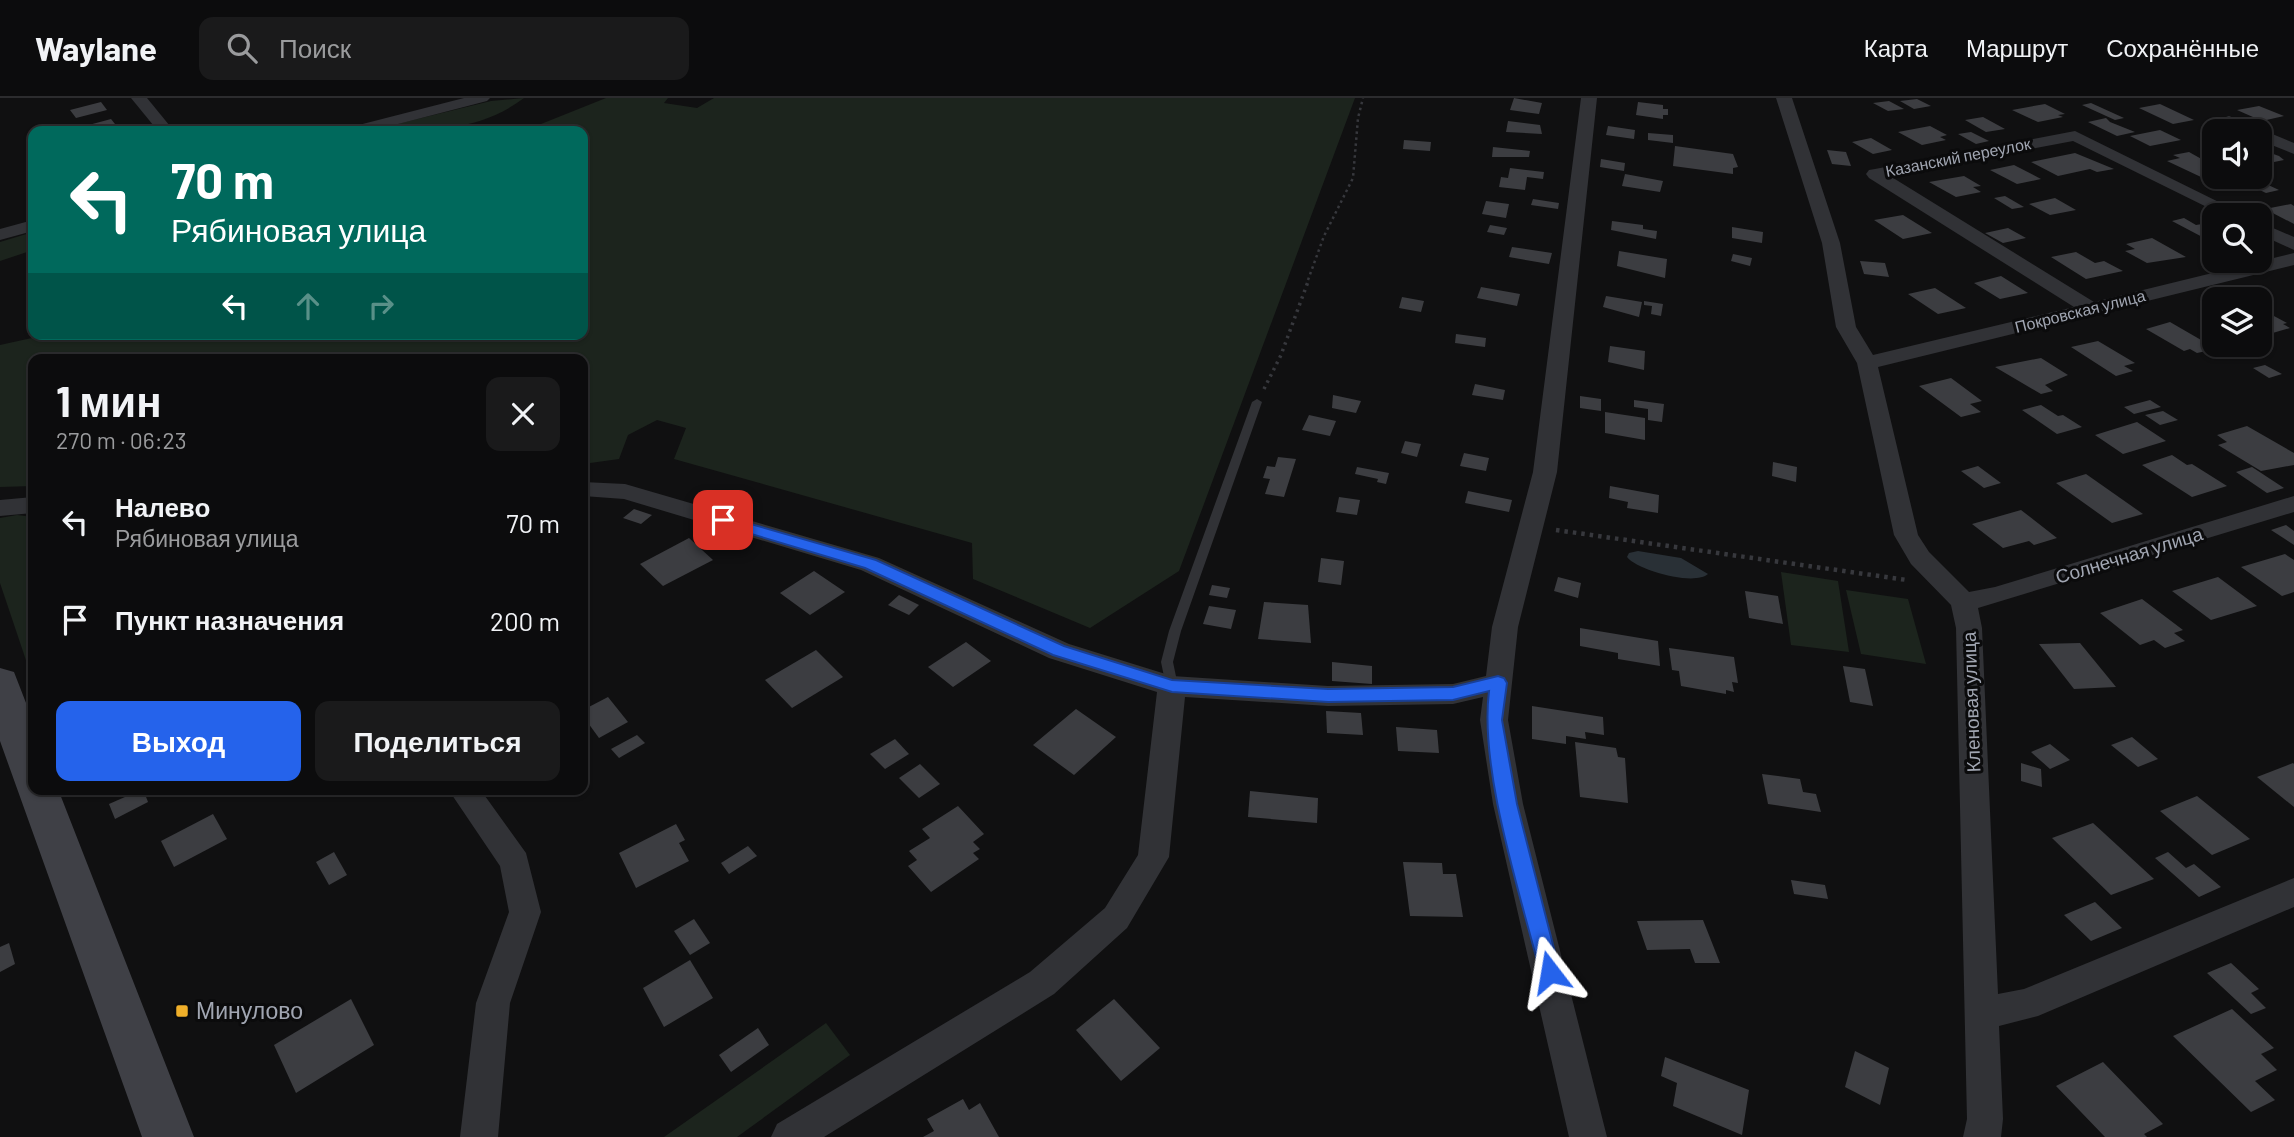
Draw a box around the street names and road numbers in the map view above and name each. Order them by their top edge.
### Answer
street label: Казанский переулок [1884,133,2033,180]
street label: Покровская улица [2013,285,2147,336]
street label: Солнечная улица [2052,521,2206,588]
street label: Кленовая улица [1957,631,1984,773]

